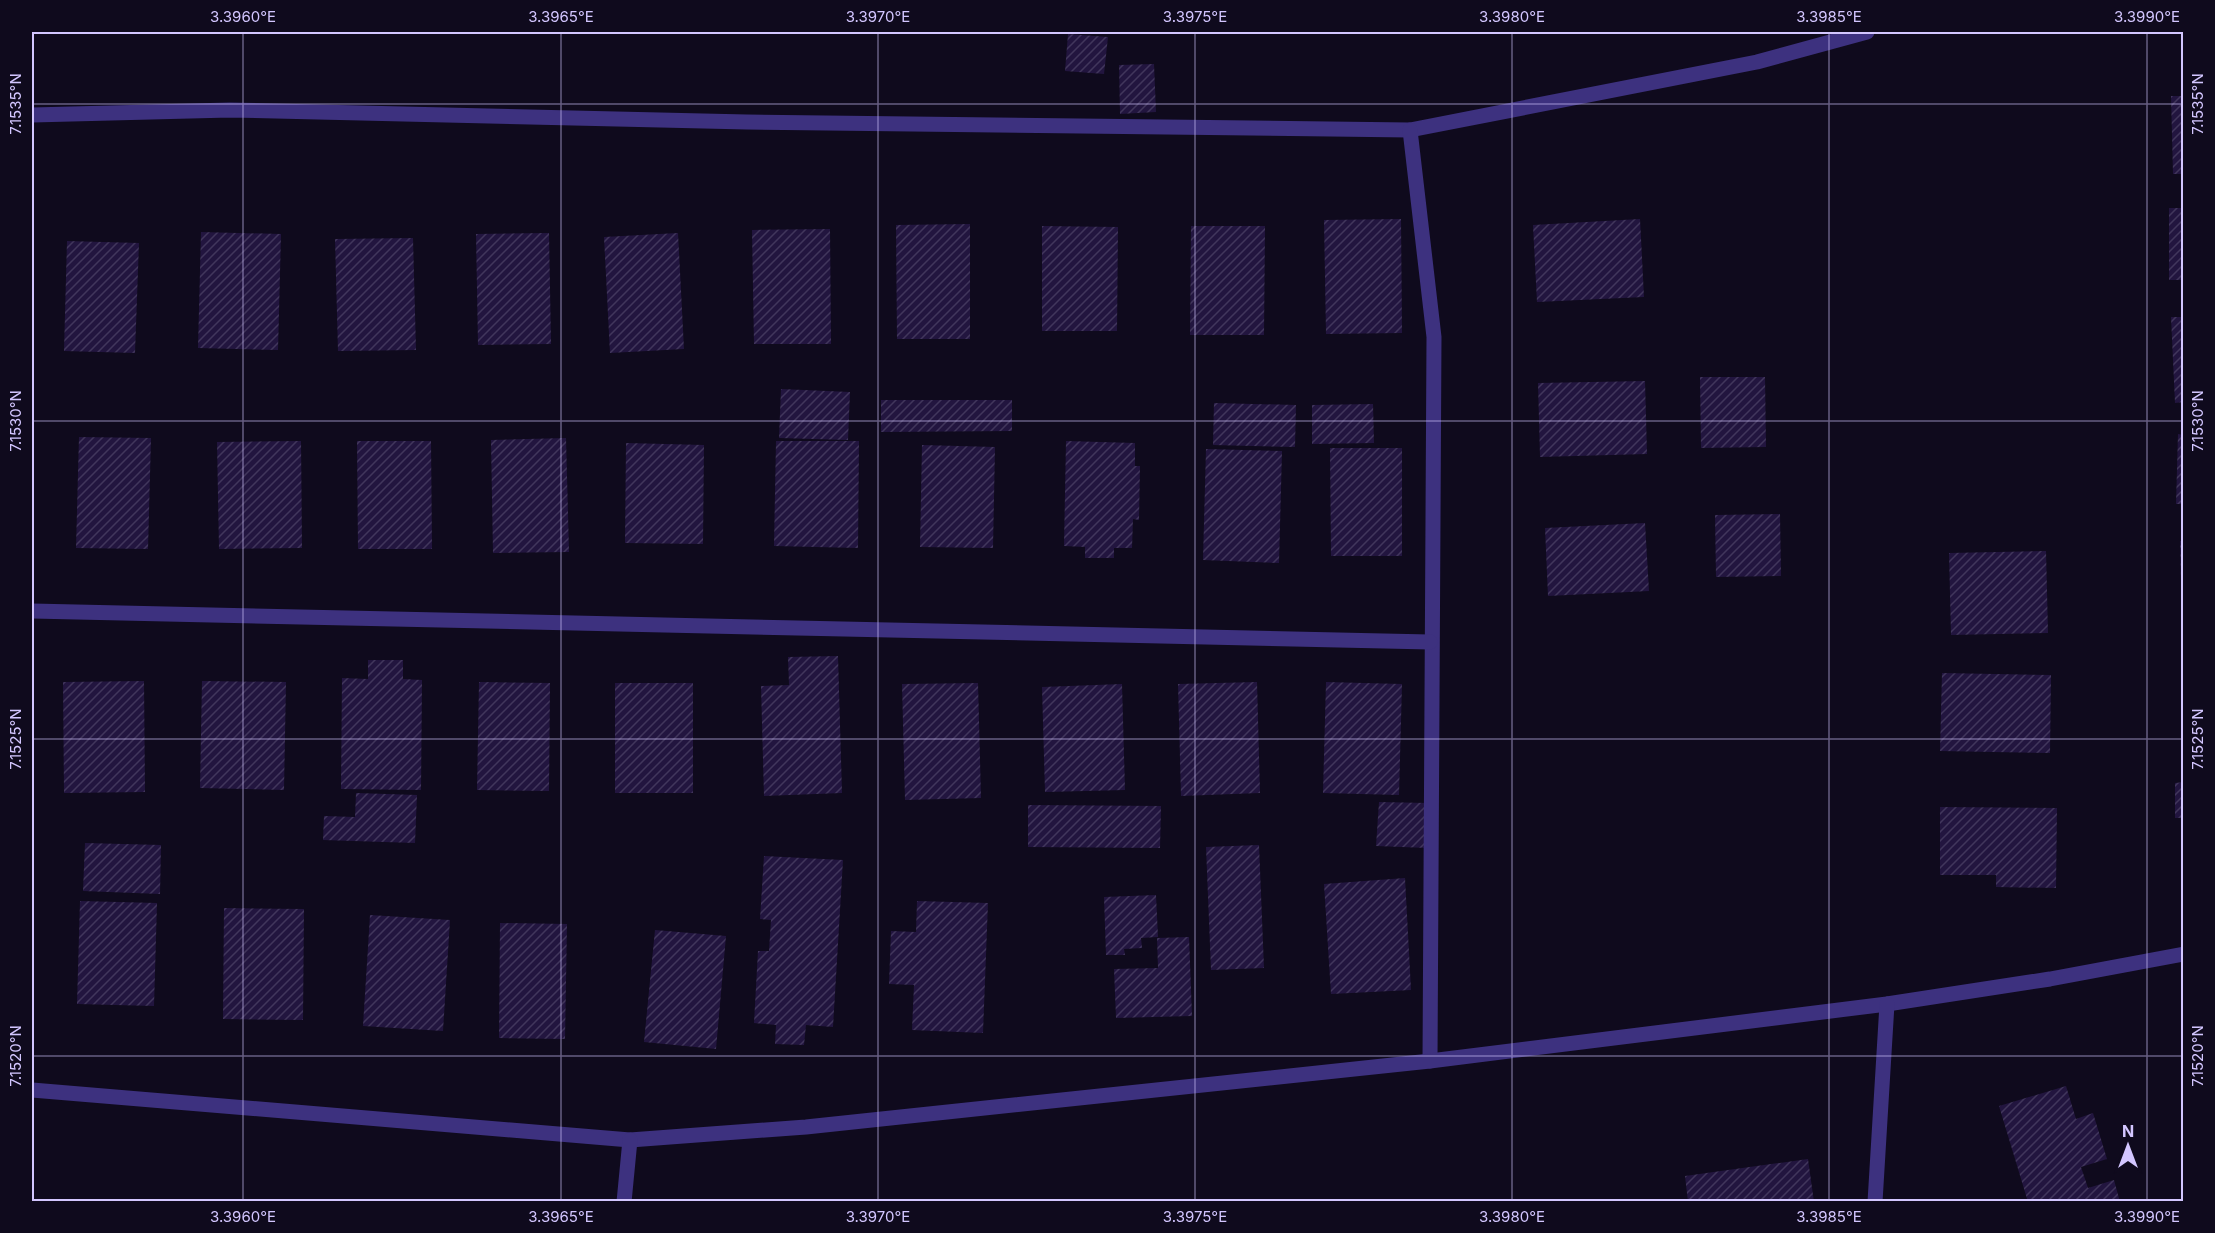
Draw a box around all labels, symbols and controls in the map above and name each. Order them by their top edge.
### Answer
text: 3.3960°E [210,7,276,26]
text: 3.3965°E [528,7,594,26]
text: 3.3970°E [846,7,910,26]
text: 3.3975°E [1163,7,1227,26]
text: 3.3980°E [1479,7,1545,26]
text: 3.3985°E [1796,7,1862,26]
text: 3.3990°E [2114,7,2180,26]
text: 7.1535°N [6,73,25,135]
text: 7.1535°N [2188,73,2207,135]
text: 7.1530°N [6,390,25,452]
text: 7.1530°N [2188,390,2207,452]
text: 7.1525°N [6,708,25,770]
text: 7.1525°N [2188,708,2207,770]
text: 7.1520°N [6,1025,25,1087]
text: 7.1520°N [2188,1025,2207,1087]
north arrow [2098,1116,2158,1176]
text: N [2122,1121,2134,1141]
text: 3.3960°E [210,1207,276,1226]
text: 3.3965°E [528,1207,594,1226]
text: 3.3970°E [846,1207,910,1226]
text: 3.3975°E [1163,1207,1227,1226]
text: 3.3980°E [1479,1207,1545,1226]
text: 3.3985°E [1796,1207,1862,1226]
text: 3.3990°E [2114,1207,2180,1226]

